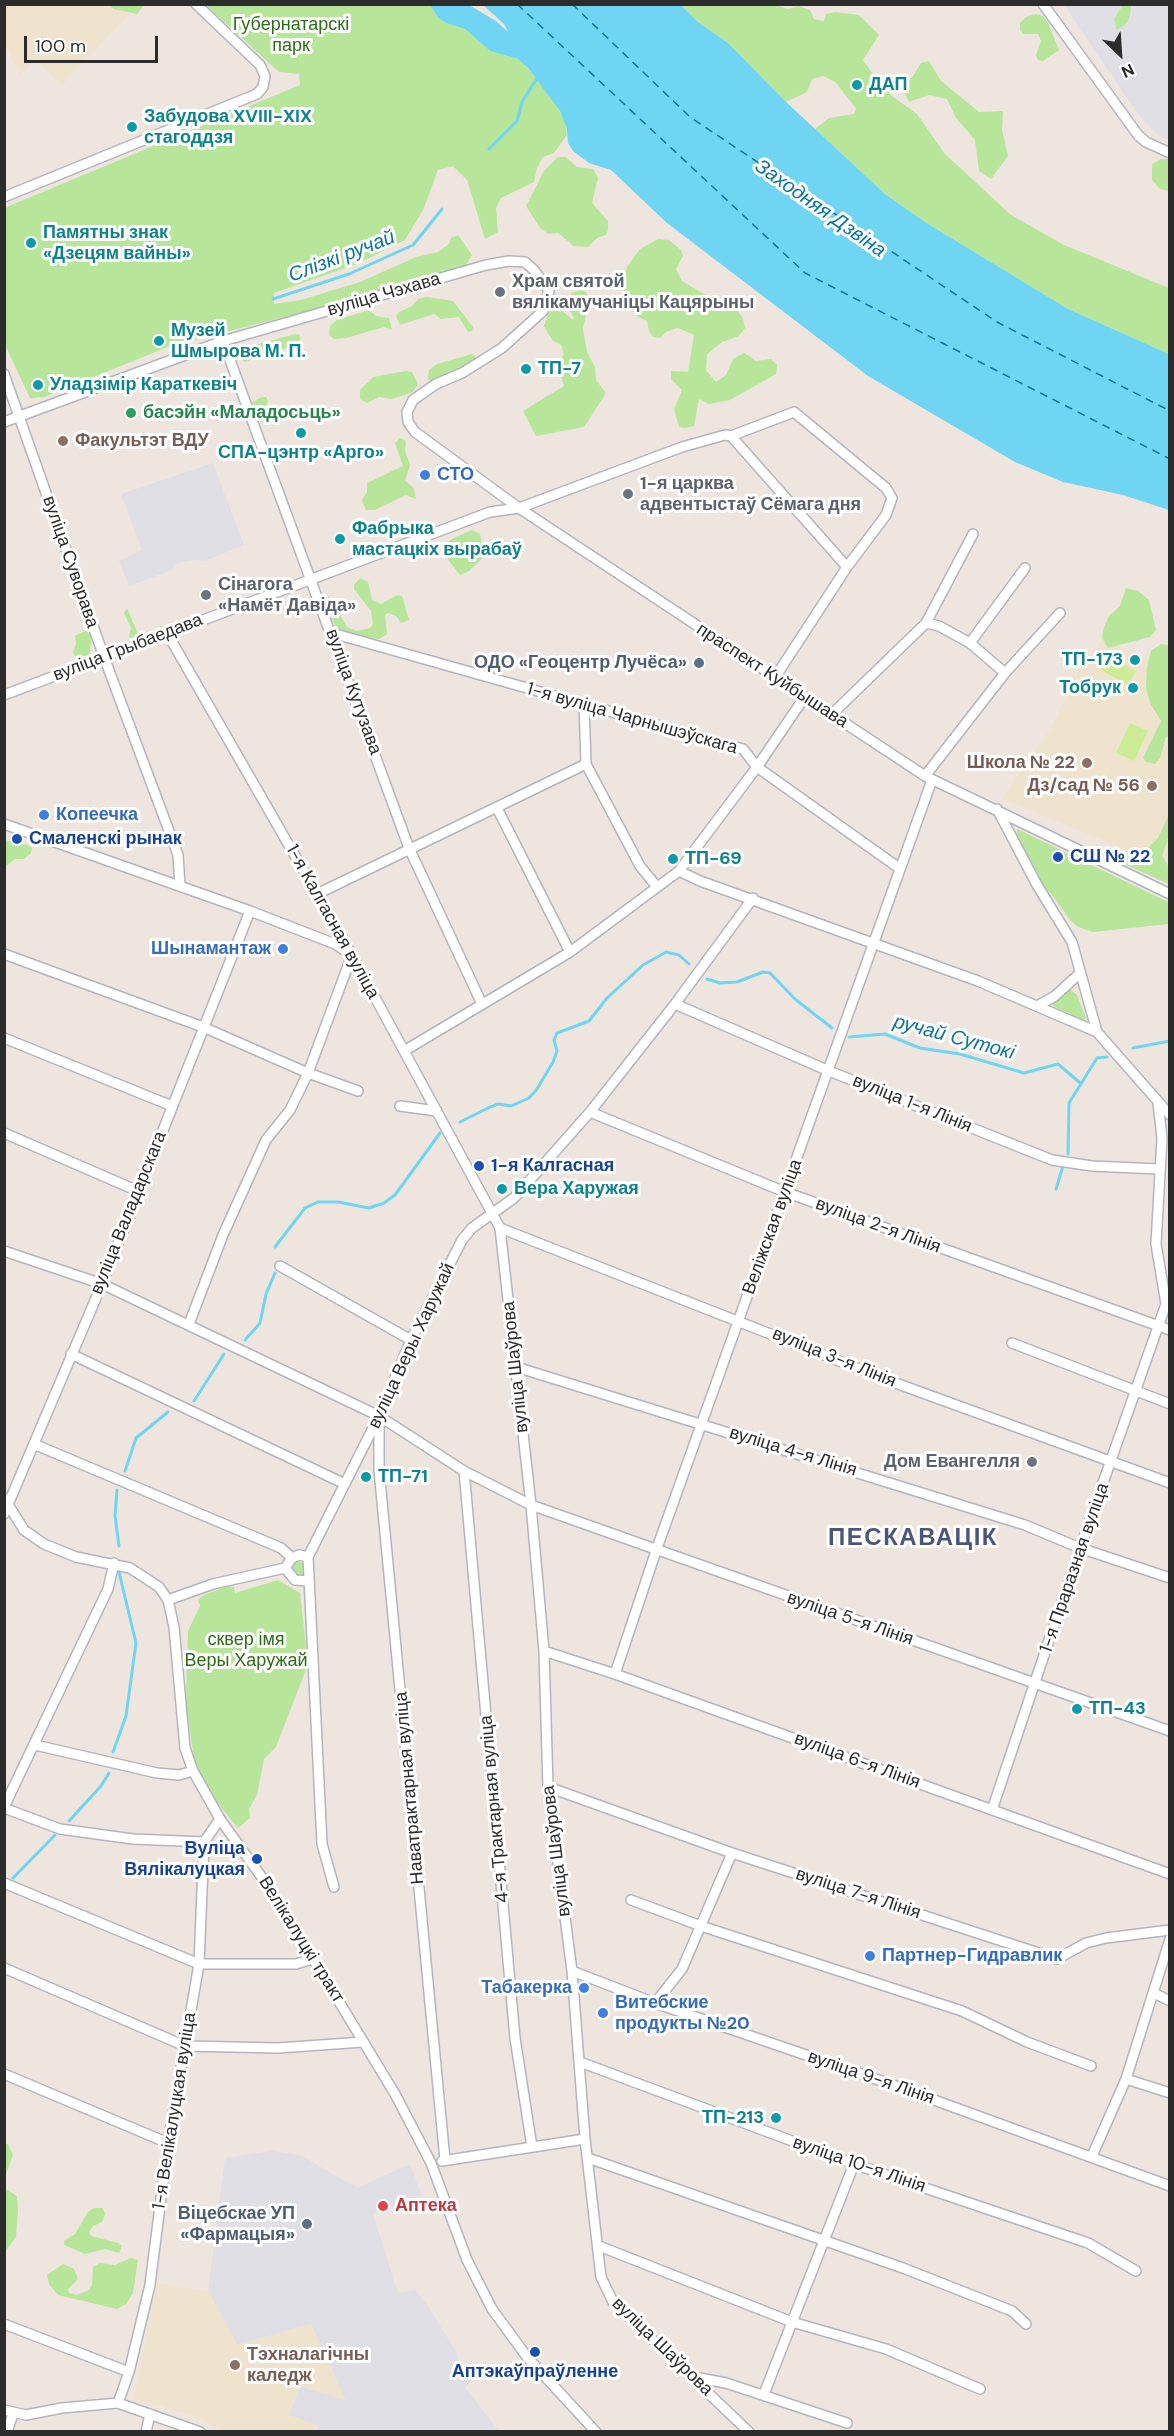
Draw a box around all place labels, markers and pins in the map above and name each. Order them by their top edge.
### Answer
place label: ДАП [869,74,908,96]
marker: ДАП [850,78,864,92]
place label: Забудова XVIII-XIX стагоддзя [144,106,312,148]
marker: Забудова XVIII-XIX стагоддзя [125,120,139,134]
place label: Памятны знак «Дзецям вайны» [43,222,191,264]
marker: Памятны знак «Дзецям вайны» [24,236,38,250]
place label: Храм святой вялікамучаніцы Кацярыны [512,271,754,314]
marker: Храм святой вялікамучаніцы Кацярыны [493,285,507,299]
place label: Музей Шмырова М. П. [171,320,306,362]
marker: Музей Шмырова М. П. [152,334,166,348]
place label: ТП-7 [538,358,581,380]
marker: ТП-7 [519,362,533,376]
place label: Уладзімір Караткевіч [50,374,237,396]
marker: Уладзімір Караткевіч [31,378,45,392]
place label: басэйн «Маладосьць» [143,402,341,424]
marker: басэйн «Маладосьць» [124,406,138,420]
marker: СПА-цэнтр «Арго» [294,426,308,440]
place label: Факультэт ВДУ [75,430,209,452]
marker: Факультэт ВДУ [56,434,70,448]
place label: СПА-цэнтр «Арго» [218,442,384,464]
place label: СТО [437,464,474,486]
marker: СТО [418,468,432,482]
place label: 1-я царква адвентыстаў Сёмага дня [640,473,861,516]
marker: 1-я царква адвентыстаў Сёмага дня [621,487,635,501]
place label: Фабрыка мастацкіх вырабаў [352,518,522,560]
marker: Фабрыка мастацкіх вырабаў [333,532,347,546]
place label: Сінагога «Намёт Давіда» [218,574,356,616]
marker: Сінагога «Намёт Давіда» [199,588,213,602]
place label: ТП-173 [1062,649,1123,671]
place label: ОДО «Геоцентр Лучёса» [474,652,687,674]
marker: ТП-173 [1128,653,1142,667]
marker: ОДО «Геоцентр Лучёса» [692,656,706,670]
place label: Тобрук [1059,677,1121,699]
marker: Тобрук [1126,681,1140,695]
place label: Школа № 22 [967,752,1075,774]
marker: Школа № 22 [1080,756,1094,770]
place label: Дз/сад № 56 [1027,775,1140,797]
marker: Дз/сад № 56 [1145,779,1159,793]
place label: Копеечка [56,804,138,826]
marker: Копеечка [37,808,51,822]
place label: Смаленскі рынак [29,828,182,850]
marker: Смаленскі рынак [10,832,24,846]
place label: СШ № 22 [1070,846,1150,868]
place label: ТП-69 [685,848,742,870]
marker: СШ № 22 [1051,850,1065,864]
marker: ТП-69 [666,852,680,866]
place label: Шынамантаж [151,938,271,960]
marker: Шынамантаж [276,942,290,956]
place label: 1-я Калгасная [491,1155,614,1177]
marker: 1-я Калгасная [472,1159,486,1173]
place label: Вера Харужая [514,1178,639,1200]
marker: Вера Харужая [495,1182,509,1196]
place label: Дом Евангелля [884,1451,1020,1473]
marker: Дом Евангелля [1025,1455,1039,1469]
place label: ТП-71 [378,1466,428,1488]
marker: ТП-71 [359,1470,373,1484]
place label: ТП-43 [1089,1698,1146,1720]
marker: ТП-43 [1070,1702,1084,1716]
place label: Вуліца Вялікалуцкая [124,1838,245,1880]
marker: Вуліца Вялікалуцкая [250,1852,264,1866]
place label: Партнер-Гидравлик [882,1945,1062,1967]
marker: Партнер-Гидравлик [863,1949,877,1963]
place label: Табакерка [481,1977,572,1999]
marker: Табакерка [577,1981,591,1995]
place label: Витебские продукты №20 [615,1992,750,2034]
marker: Витебские продукты №20 [596,2006,610,2020]
place label: ТП-213 [702,2107,764,2129]
marker: ТП-213 [769,2111,783,2125]
place label: Аптека [395,2195,457,2217]
marker: Аптека [376,2199,390,2213]
place label: Віцебскае УП «Фармацыя» [178,2203,295,2246]
marker: Віцебскае УП «Фармацыя» [300,2217,314,2231]
place label: Тэхналагічны каледж [247,2344,369,2386]
marker: Аптэкаўпраўленне [528,2345,542,2359]
marker: Тэхналагічны каледж [228,2358,242,2372]
place label: Аптэкаўпраўленне [452,2361,618,2383]

